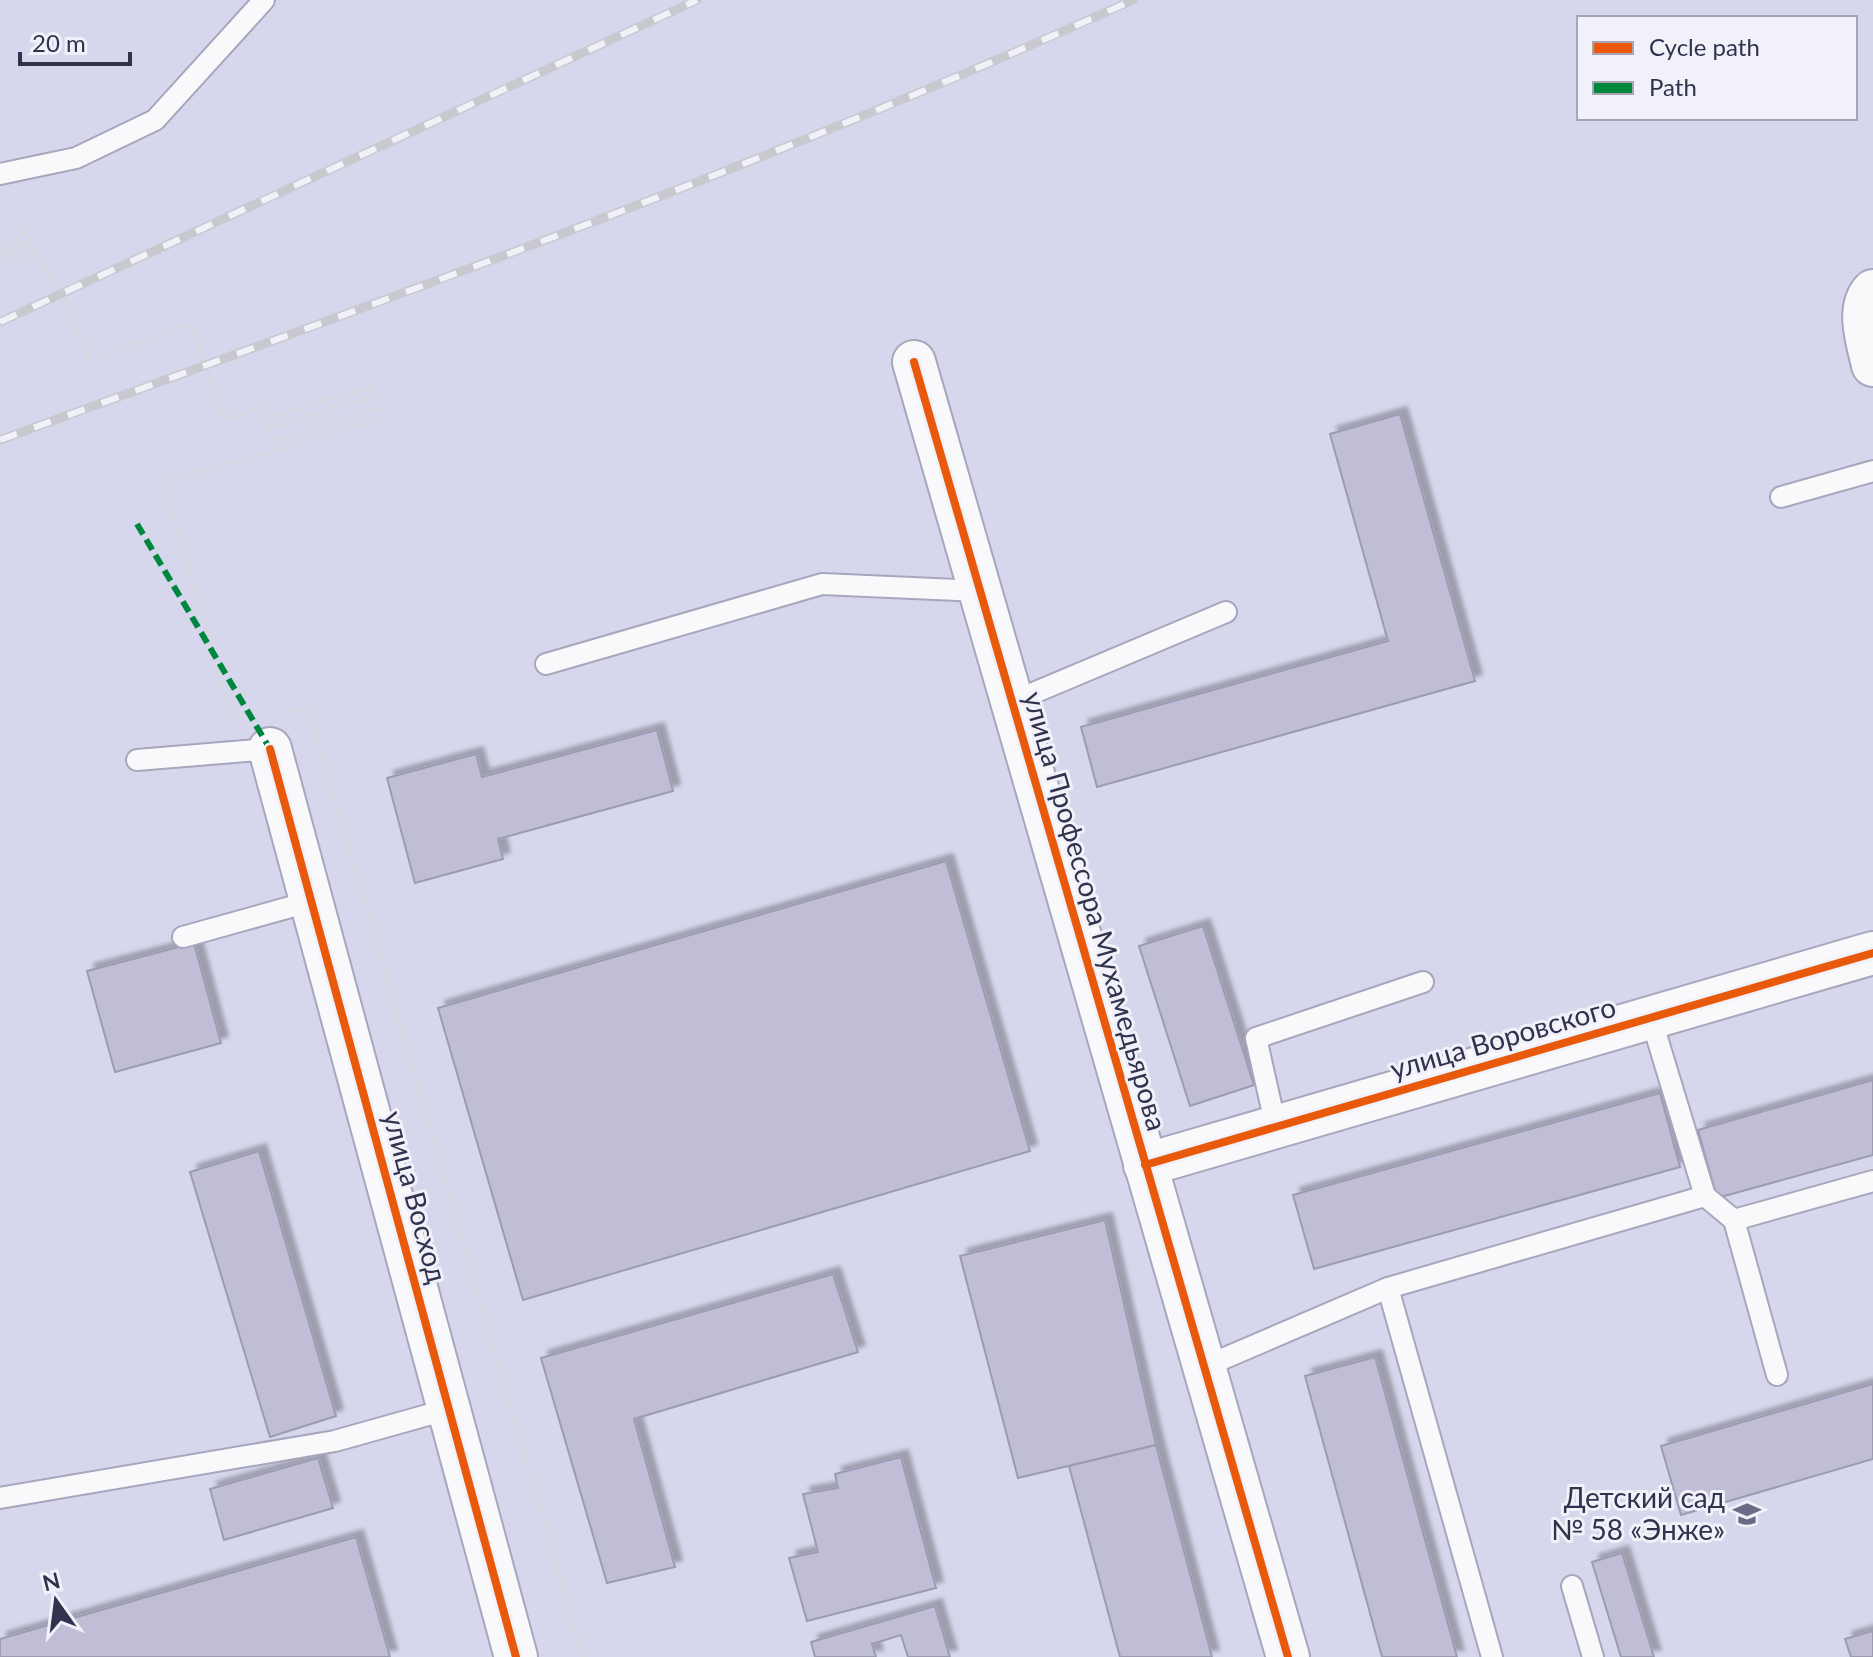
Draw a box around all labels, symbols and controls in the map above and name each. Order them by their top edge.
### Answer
scale bar [20,16,130,66]
legend [1577,16,1857,120]
text: 20 m [32,28,86,57]
text: Cycle path [1649,32,1760,61]
text: Path [1649,72,1697,101]
street label: улица Профессора Мухамедьярова [1017,687,1175,1134]
street label: улица Воровского [1386,989,1619,1085]
street label: улица Восход [377,1107,455,1287]
place label: Детский сад № 58 «Энже» [1551,1480,1725,1546]
school or university icon: Детский сад № 58 «Энже» [1732,1499,1762,1529]
north arrow [16,1561,96,1641]
text: N [40,1566,63,1596]

